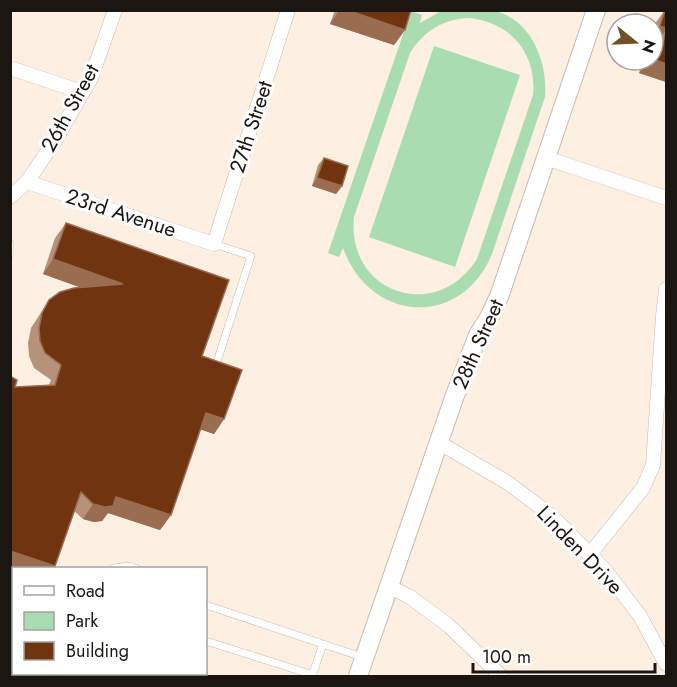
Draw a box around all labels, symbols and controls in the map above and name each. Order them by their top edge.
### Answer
north arrow [605,12,665,72]
text: N [636,37,662,56]
street label: 26th Street [33,59,107,157]
street label: 27th Street [222,77,280,177]
street label: 23rd Avenue [62,181,180,245]
street label: 28th Street [445,294,511,394]
street label: Linden Drive [530,499,630,601]
legend [12,567,207,675]
text: Road [66,578,105,604]
text: Park [66,608,98,634]
scale bar [473,636,654,674]
text: Building [66,638,129,664]
text: 100 m [482,644,531,670]

